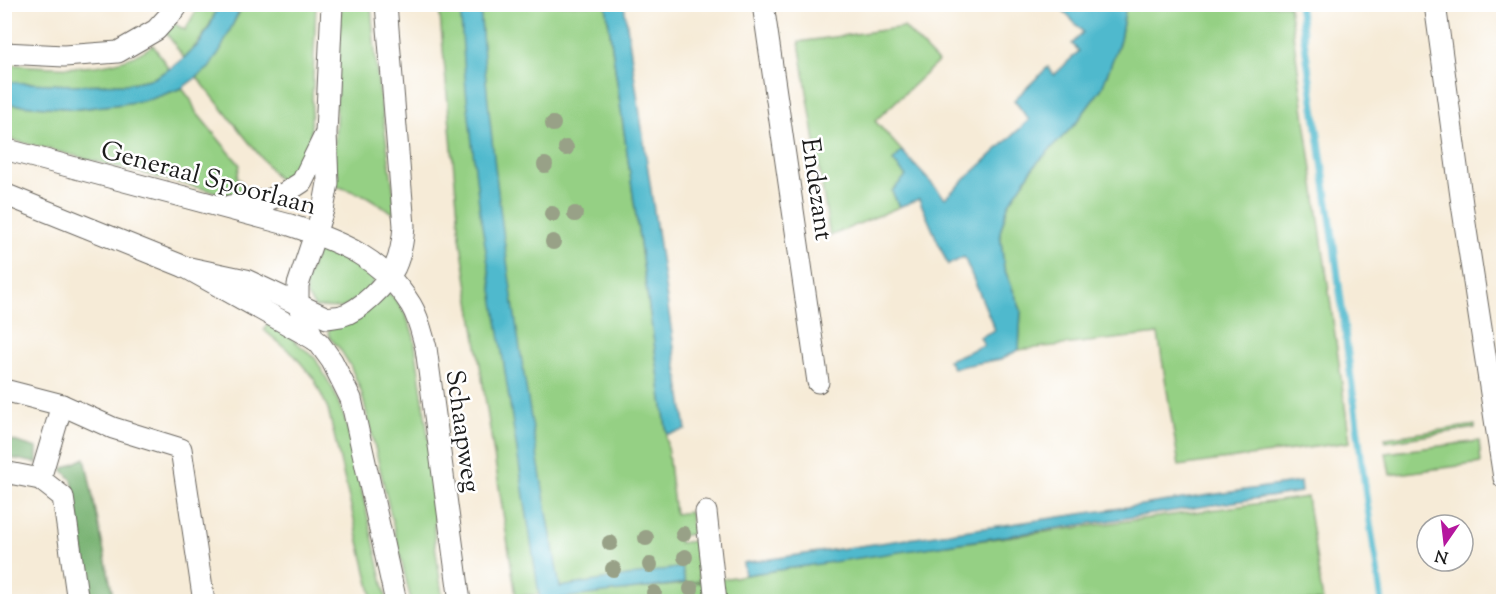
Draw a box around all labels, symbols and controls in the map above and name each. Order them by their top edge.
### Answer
street label: Generaal Spoorlaan [96,133,320,226]
street label: Endezant [790,136,841,243]
street label: Schaapweg [435,368,488,495]
north arrow [1415,513,1475,573]
text: N [1433,542,1451,568]

